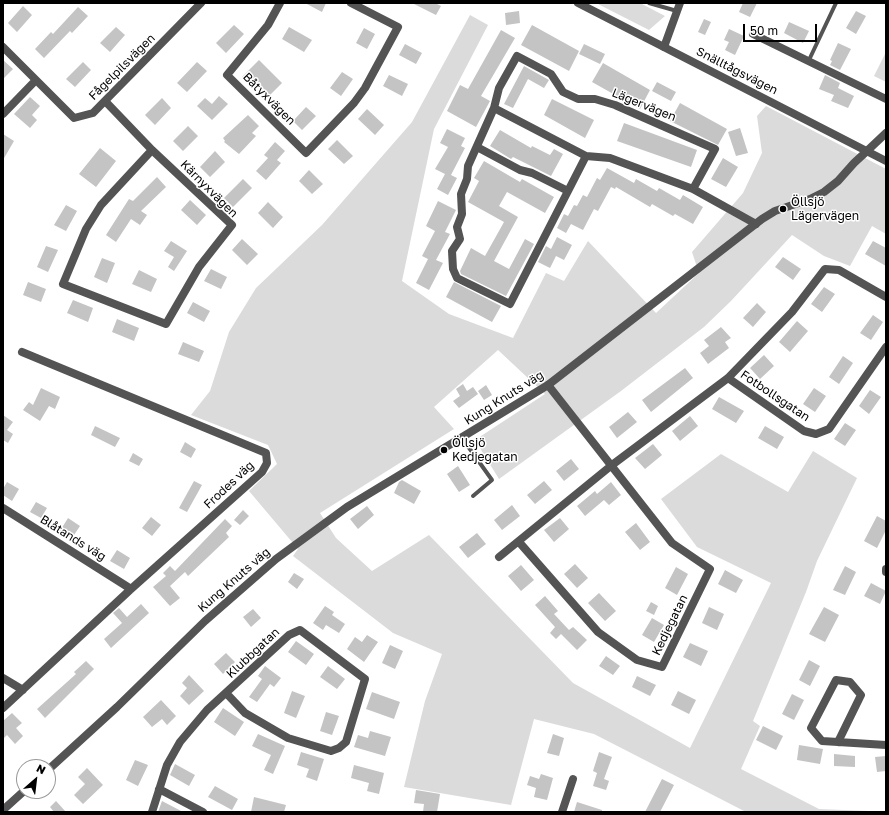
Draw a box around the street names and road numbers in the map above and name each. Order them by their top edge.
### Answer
street label: Fågelpilsvägen [86,31,158,103]
street label: Snälltågsvägen [694,44,780,98]
street label: Båtyxvägen [240,70,298,128]
street label: Lägervägen [610,86,678,124]
street label: Kärnyxvägen [177,157,241,221]
street label: Fotbollsgatan [738,367,812,425]
street label: Kung Knuts väg [462,368,546,428]
street label: Frodes väg [201,458,257,512]
street label: Blåtands väg [37,512,109,564]
street label: Kung Knuts väg [195,545,273,615]
street label: Kedjegatan [649,592,691,658]
street label: Klubbgatan [224,625,282,681]

